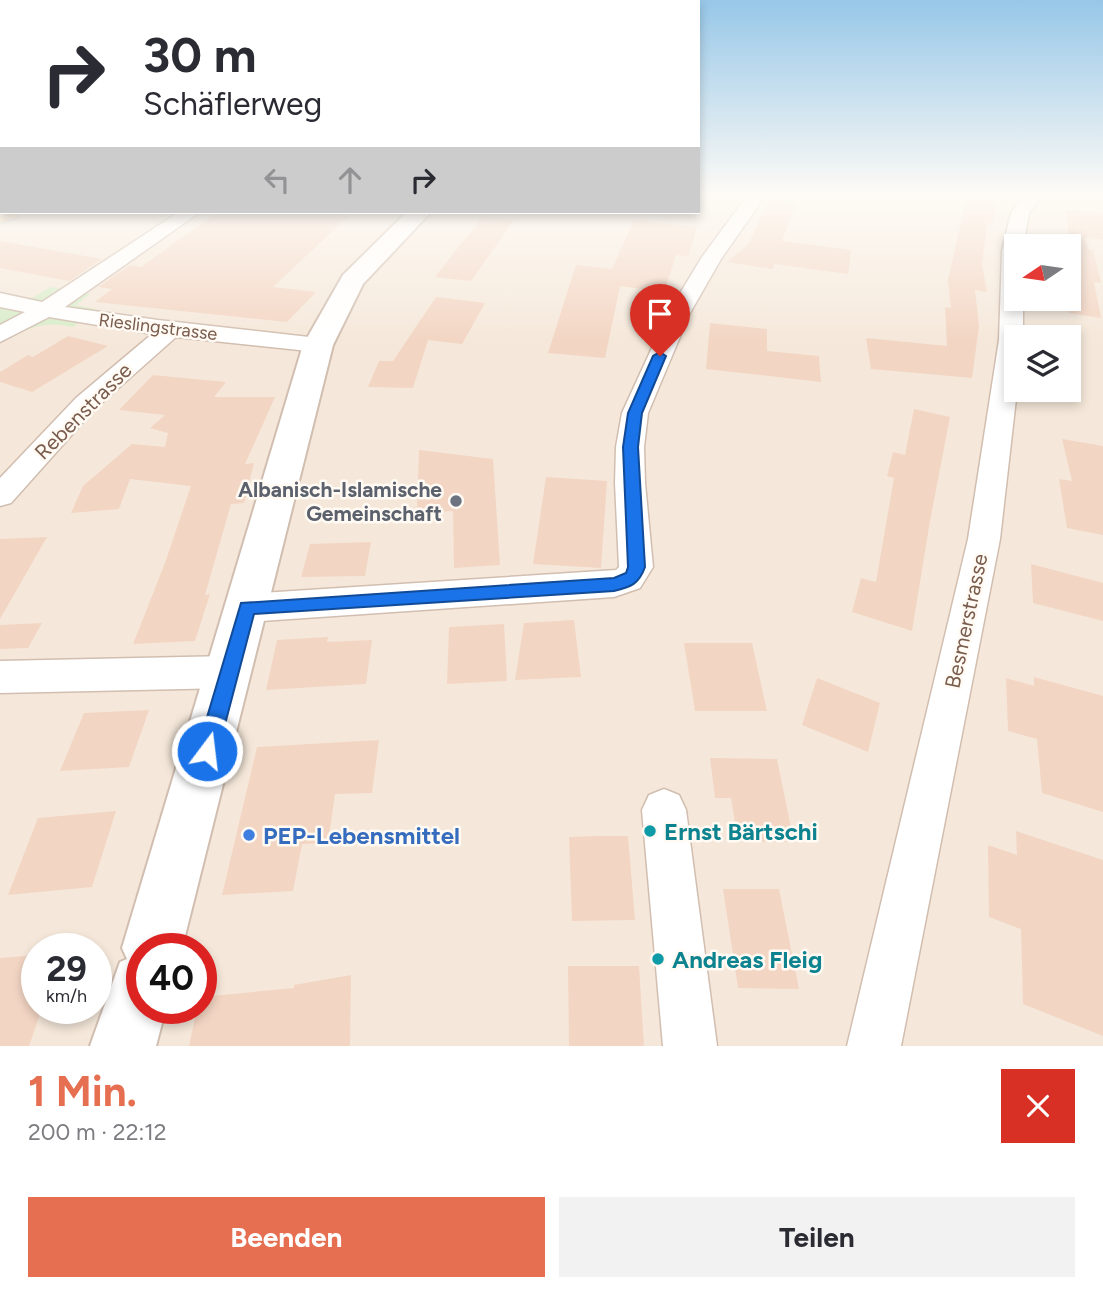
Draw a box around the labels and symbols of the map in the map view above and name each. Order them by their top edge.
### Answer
north arrow [1004,234,1082,312]
pin [630,284,690,356]
street label: Rieslingstrasse [97,309,219,345]
street label: Rebenstrasse [29,357,137,465]
place label: Albanisch-Islamische Gemeinschaft [238,477,442,526]
marker: Albanisch-Islamische Gemeinschaft [448,493,464,509]
street label: Besmerstrasse [940,551,992,691]
position arrow [170,714,244,788]
place label: Ernst Bärtschi [664,817,818,846]
place label: PEP-Lebensmittel [263,821,460,850]
marker: Ernst Bärtschi [642,823,658,839]
marker: PEP-Lebensmittel [241,827,257,843]
speed limit sign: 40 [126,933,217,1024]
place label: Andreas Fleig [672,945,822,974]
marker: Andreas Fleig [650,951,666,967]

